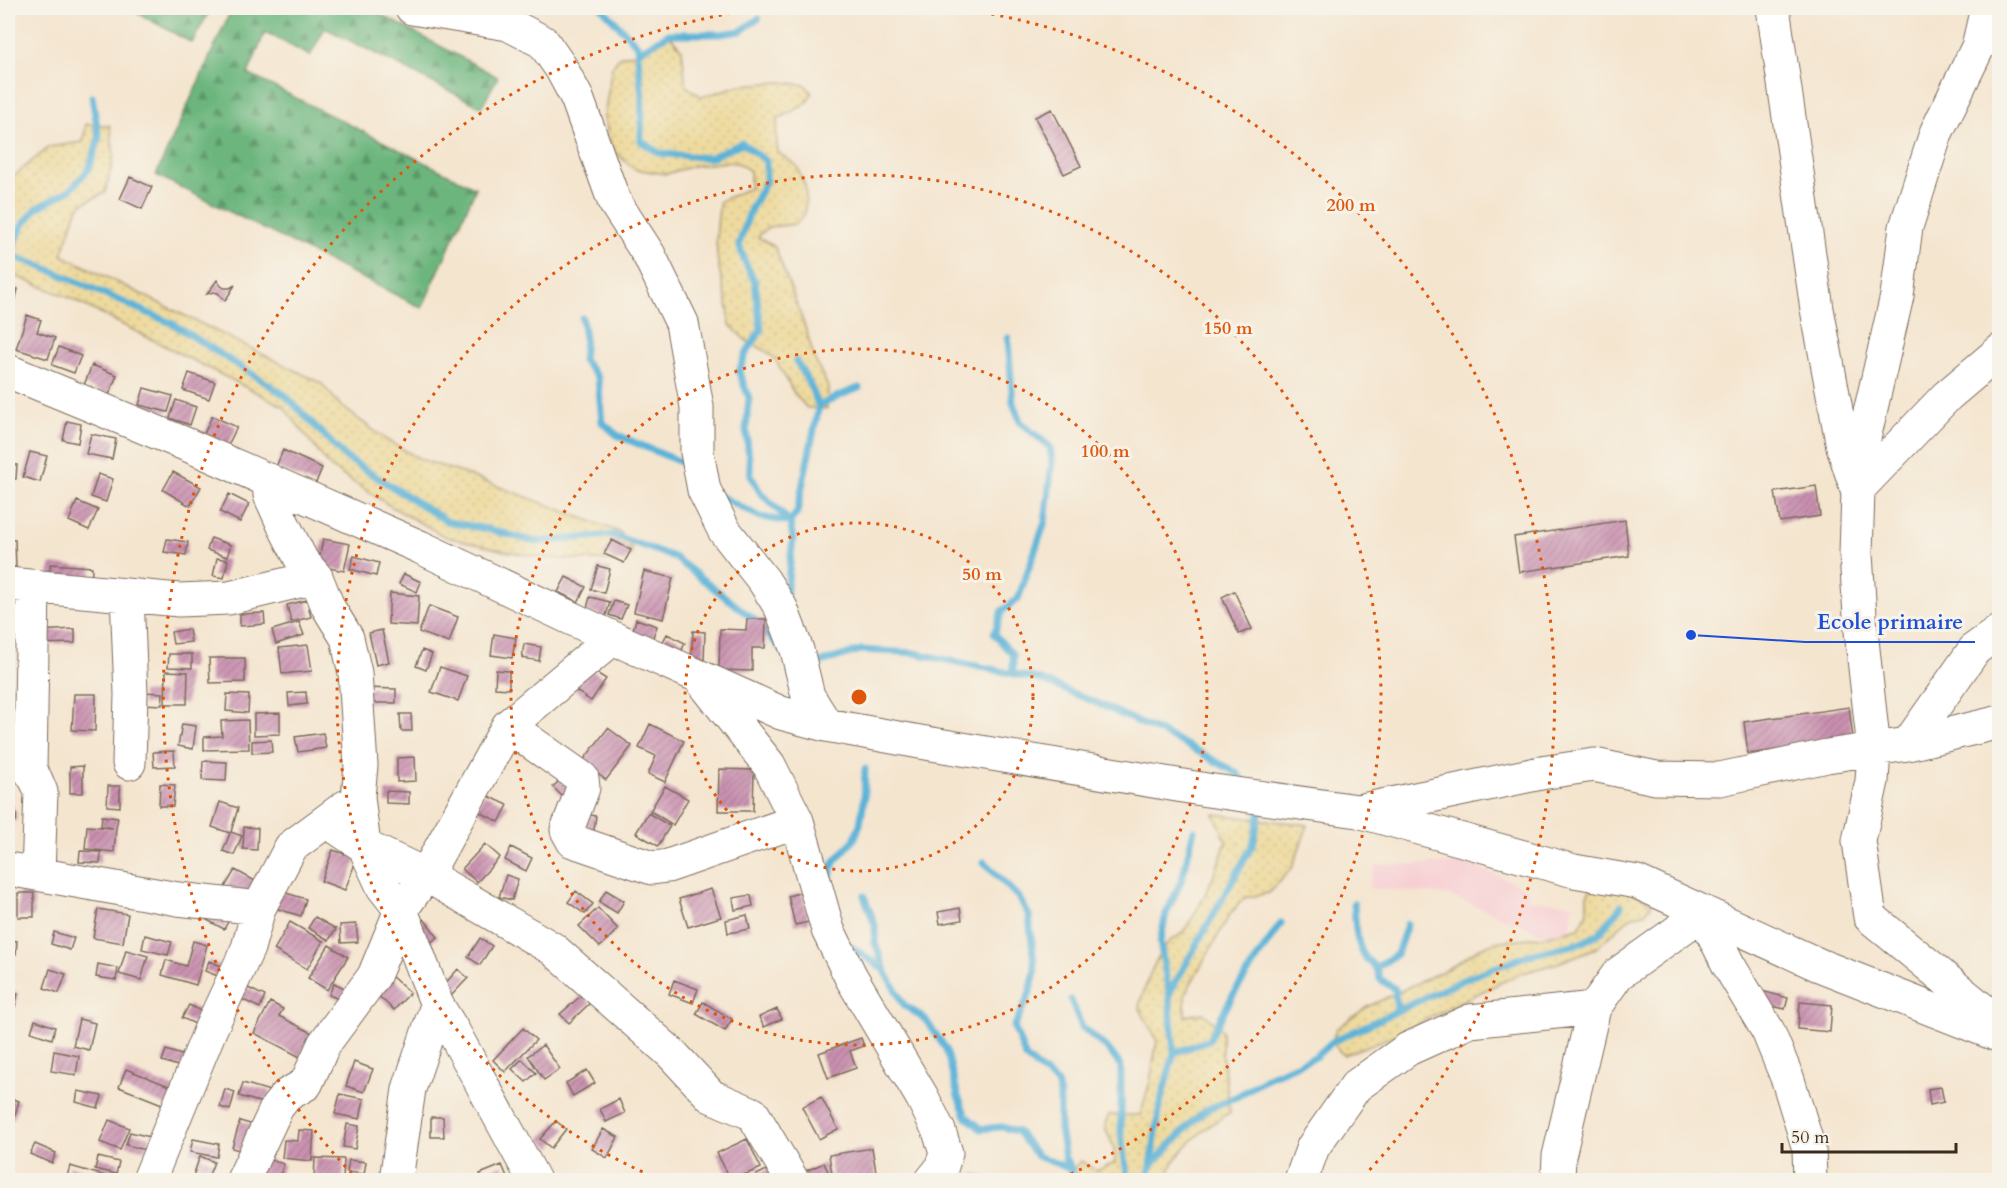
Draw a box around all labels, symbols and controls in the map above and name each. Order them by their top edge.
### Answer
text: 200 m [1326,193,1376,218]
text: 150 m [1203,316,1253,341]
text: 100 m [1080,439,1130,464]
text: 50 m [962,562,1002,587]
callout: Ecole primaire [1805,602,1975,642]
text: Ecole primaire [1817,607,1963,637]
centre of rings [849,687,869,707]
scale bar [1782,1116,1956,1154]
text: 50 m [1791,1125,1830,1150]

